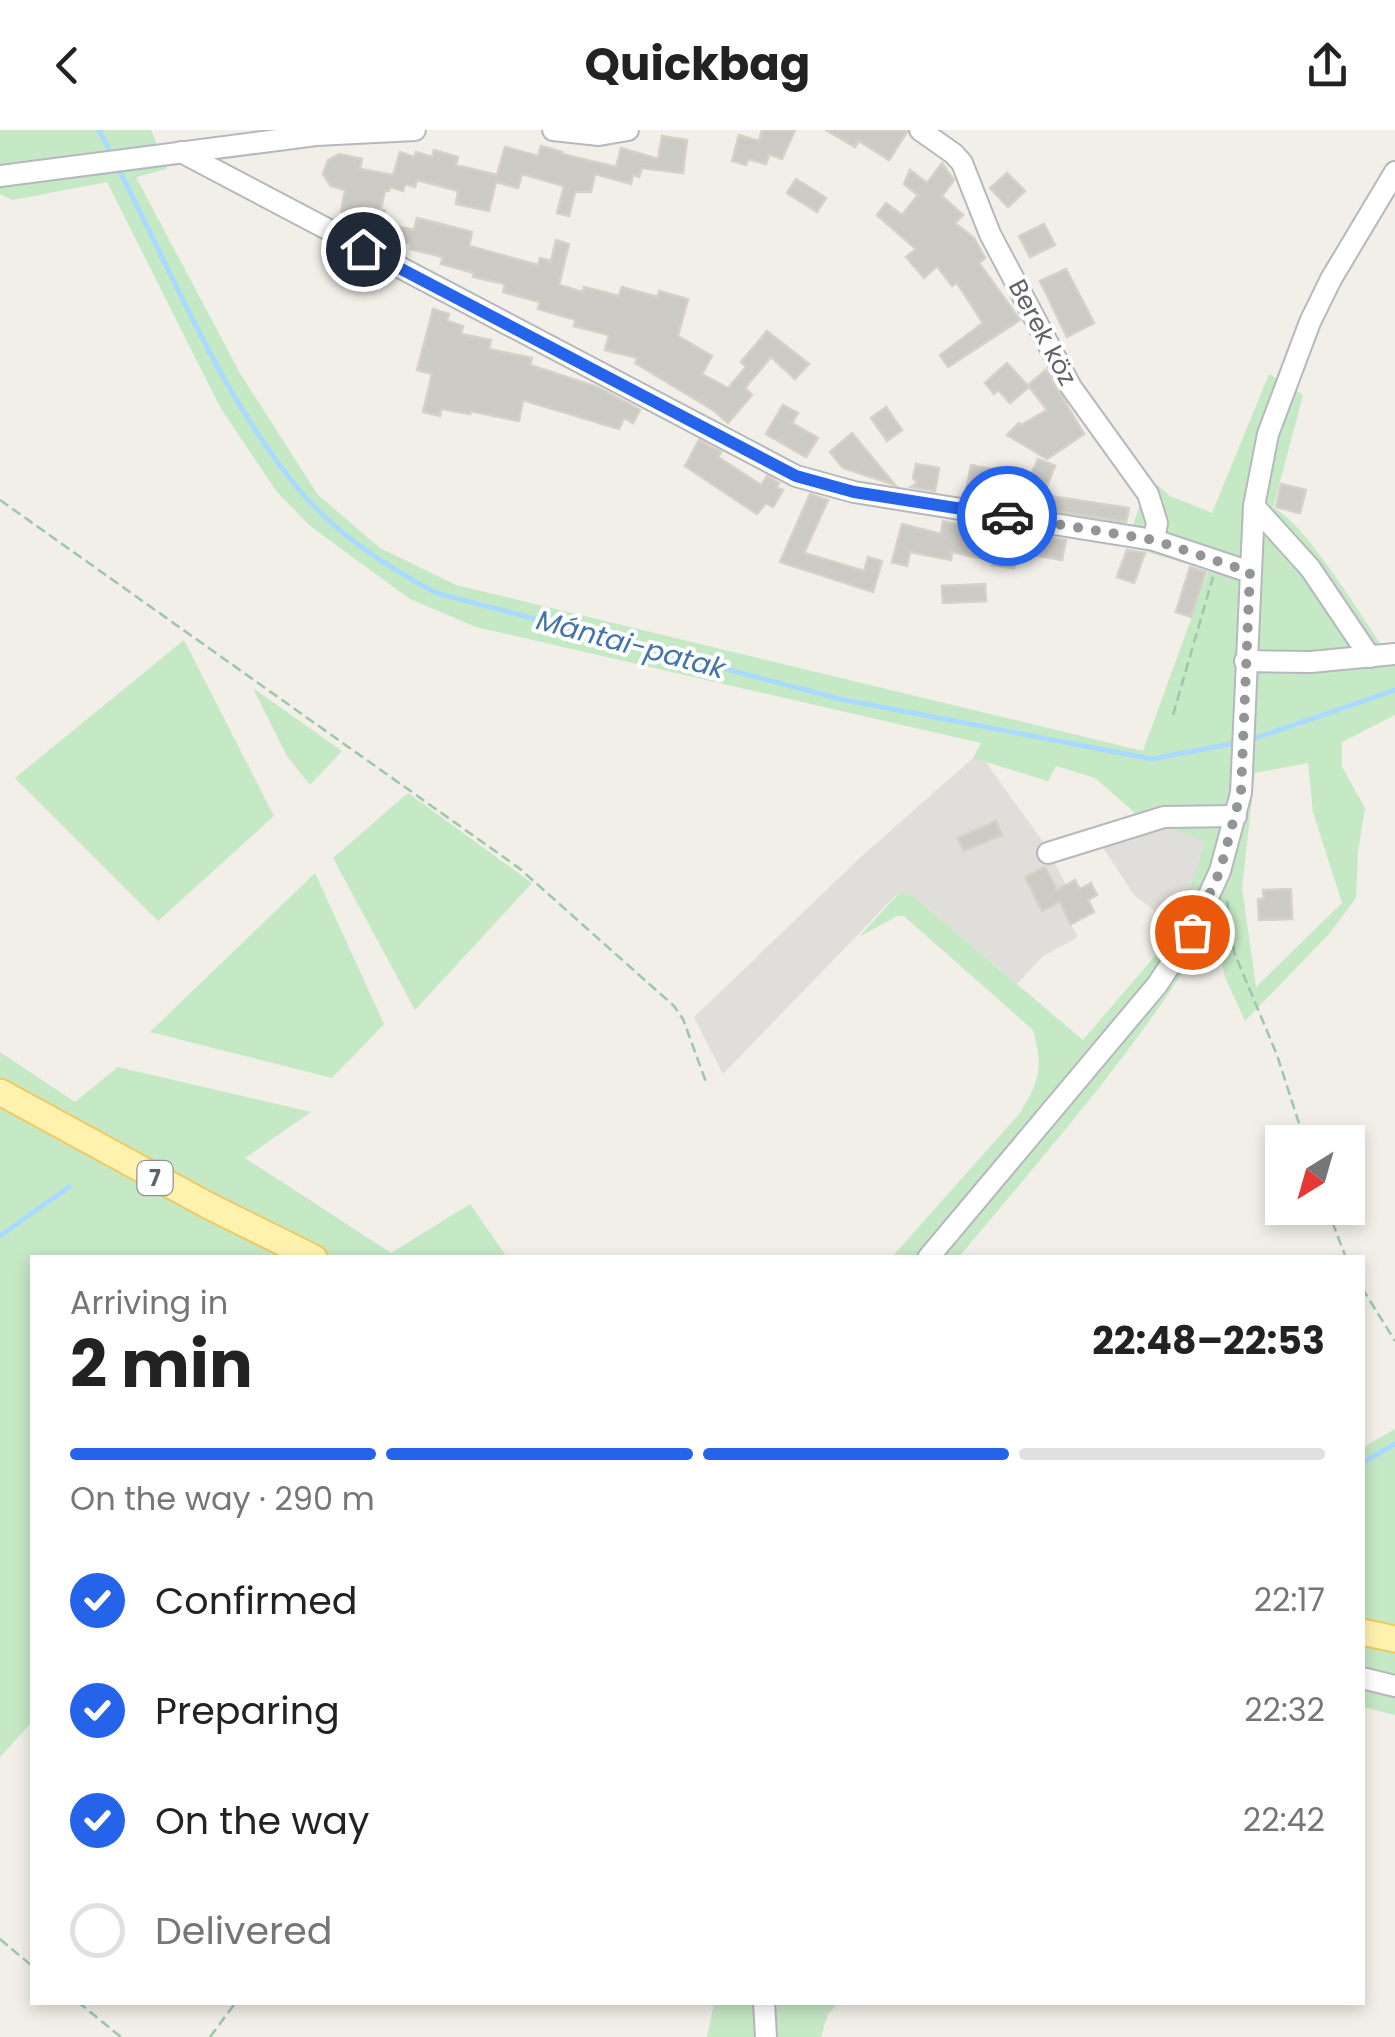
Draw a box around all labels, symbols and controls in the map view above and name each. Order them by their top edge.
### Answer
text: Quickbag [585,33,810,96]
icon: back [40,38,95,93]
icon: share [1300,38,1355,93]
pin [321,207,406,292]
icon: home [336,222,391,277]
street label: Berek köz [1000,273,1085,391]
courier [957,466,1057,566]
icon: car [980,489,1035,544]
water label: Mántai-patak [532,601,731,689]
pin [1150,890,1235,975]
icon: bag [1165,905,1220,960]
north arrow [1265,1125,1365,1225]
map controls [1265,1125,1365,1225]
road number: 7 [138,1161,172,1195]
text: Arriving in [70,1280,228,1325]
text: 22:48–22:53 [1092,1314,1325,1367]
text: 2 min [70,1319,253,1410]
text: On the way · 290 m [70,1476,375,1521]
icon: check [70,1573,125,1628]
text: Confirmed [155,1574,357,1627]
text: 22:17 [1254,1577,1325,1622]
icon: check [70,1683,125,1738]
text: Preparing [155,1684,340,1737]
text: 22:32 [1244,1687,1325,1732]
icon: check [70,1793,125,1848]
text: On the way [155,1794,369,1847]
text: 22:42 [1243,1797,1325,1842]
text: Delivered [155,1904,332,1957]

